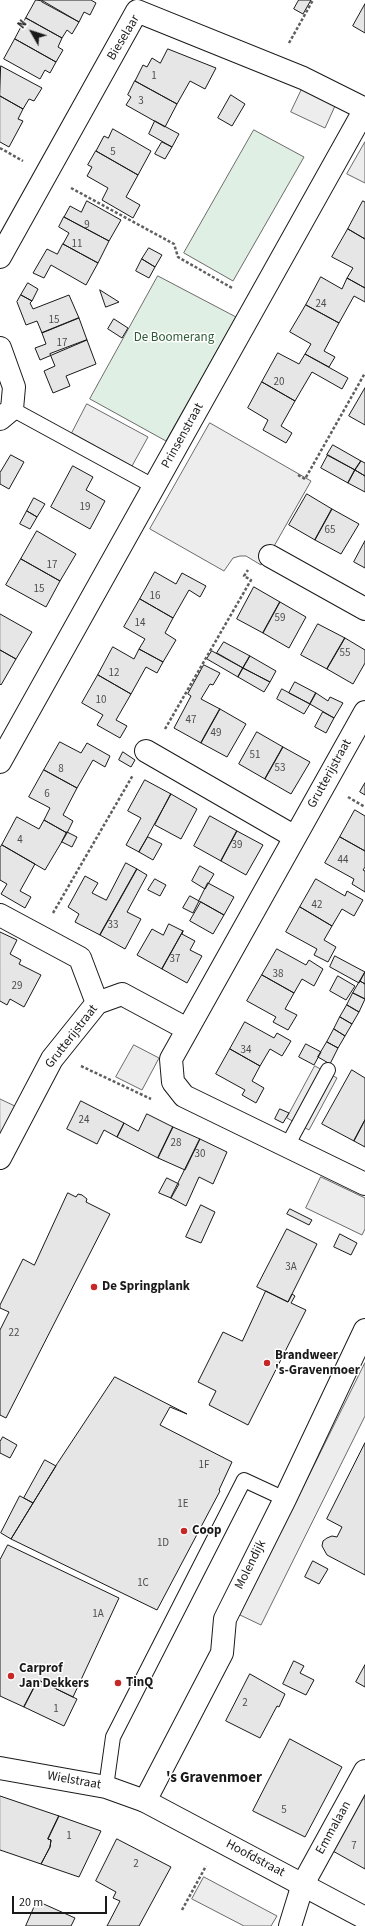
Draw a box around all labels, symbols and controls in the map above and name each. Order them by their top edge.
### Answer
north arrow [12,12,52,52]
street label: Bieselaar [104,13,144,63]
text: N [14,17,30,32]
house number: 1 [151,70,157,84]
house number: 3 [138,95,144,109]
house number: 5 [110,146,116,160]
house number: 9 [84,219,90,233]
house number: 11 [72,238,82,252]
house number: 24 [316,298,326,312]
house number: 15 [49,314,59,328]
park label: De Boomerang [134,330,214,346]
house number: 17 [57,337,67,351]
house number: 20 [274,376,284,390]
street label: Prinsenstraat [159,401,207,471]
house number: 19 [80,501,90,515]
house number: 65 [325,524,335,538]
house number: 17 [47,559,57,573]
house number: 15 [34,583,44,597]
house number: 16 [150,590,160,604]
house number: 59 [275,612,285,626]
house number: 14 [135,617,145,631]
house number: 55 [340,647,350,661]
house number: 12 [109,667,119,681]
house number: 10 [96,694,106,708]
house number: 47 [186,714,196,728]
house number: 49 [211,727,221,741]
street label: Grutterijstraat [305,737,355,811]
house number: 51 [250,749,260,763]
house number: 53 [275,762,285,776]
house number: 8 [58,763,64,777]
house number: 6 [44,788,50,802]
house number: 4 [17,834,23,848]
house number: 39 [232,839,242,853]
house number: 44 [338,854,348,868]
house number: 42 [312,899,322,913]
house number: 33 [108,919,118,933]
house number: 37 [170,953,180,967]
house number: 38 [273,968,283,982]
house number: 29 [12,980,22,994]
street label: Grutterijstraat [42,1002,102,1072]
house number: 34 [241,1044,251,1058]
house number: 24 [79,1114,89,1128]
house number: 28 [171,1137,181,1151]
house number: 30 [195,1148,205,1162]
house number: 3A [285,1261,297,1275]
place label: De Springplank [102,1279,190,1295]
marker: De Springplank [89,1282,99,1292]
house number: 22 [9,1327,19,1341]
place label: Brandweer 's-Gravenmoer [275,1348,360,1379]
marker: Brandweer 's-Gravenmoer [262,1358,272,1368]
house number: 1F [199,1459,209,1473]
house number: 1E [177,1498,189,1512]
place label: Coop [192,1523,221,1539]
marker: Coop [179,1526,189,1536]
house number: 1D [157,1537,169,1551]
street label: Molendijk [232,1538,270,1592]
house number: 1C [137,1577,149,1591]
house number: 1A [92,1608,104,1622]
place label: Carprof Jan Dekkers [19,1661,89,1692]
marker: Carprof Jan Dekkers [6,1671,16,1681]
place label: TinQ [126,1675,153,1691]
marker: TinQ [113,1678,123,1688]
house number: 2 [242,1697,248,1711]
house number: 1 [53,1703,59,1717]
street label: Wielstraat [46,1769,102,1793]
district label: 's Gravenmoer [166,1770,262,1788]
street label: Emmalaan [313,1799,355,1857]
house number: 5 [281,1804,287,1818]
house number: 1 [66,1830,72,1844]
street label: Hoofdstraat [223,1837,287,1881]
house number: 7 [351,1840,357,1854]
house number: 2 [133,1858,139,1872]
scale bar [14,1888,109,1914]
text: 20 m [19,1894,43,1911]

